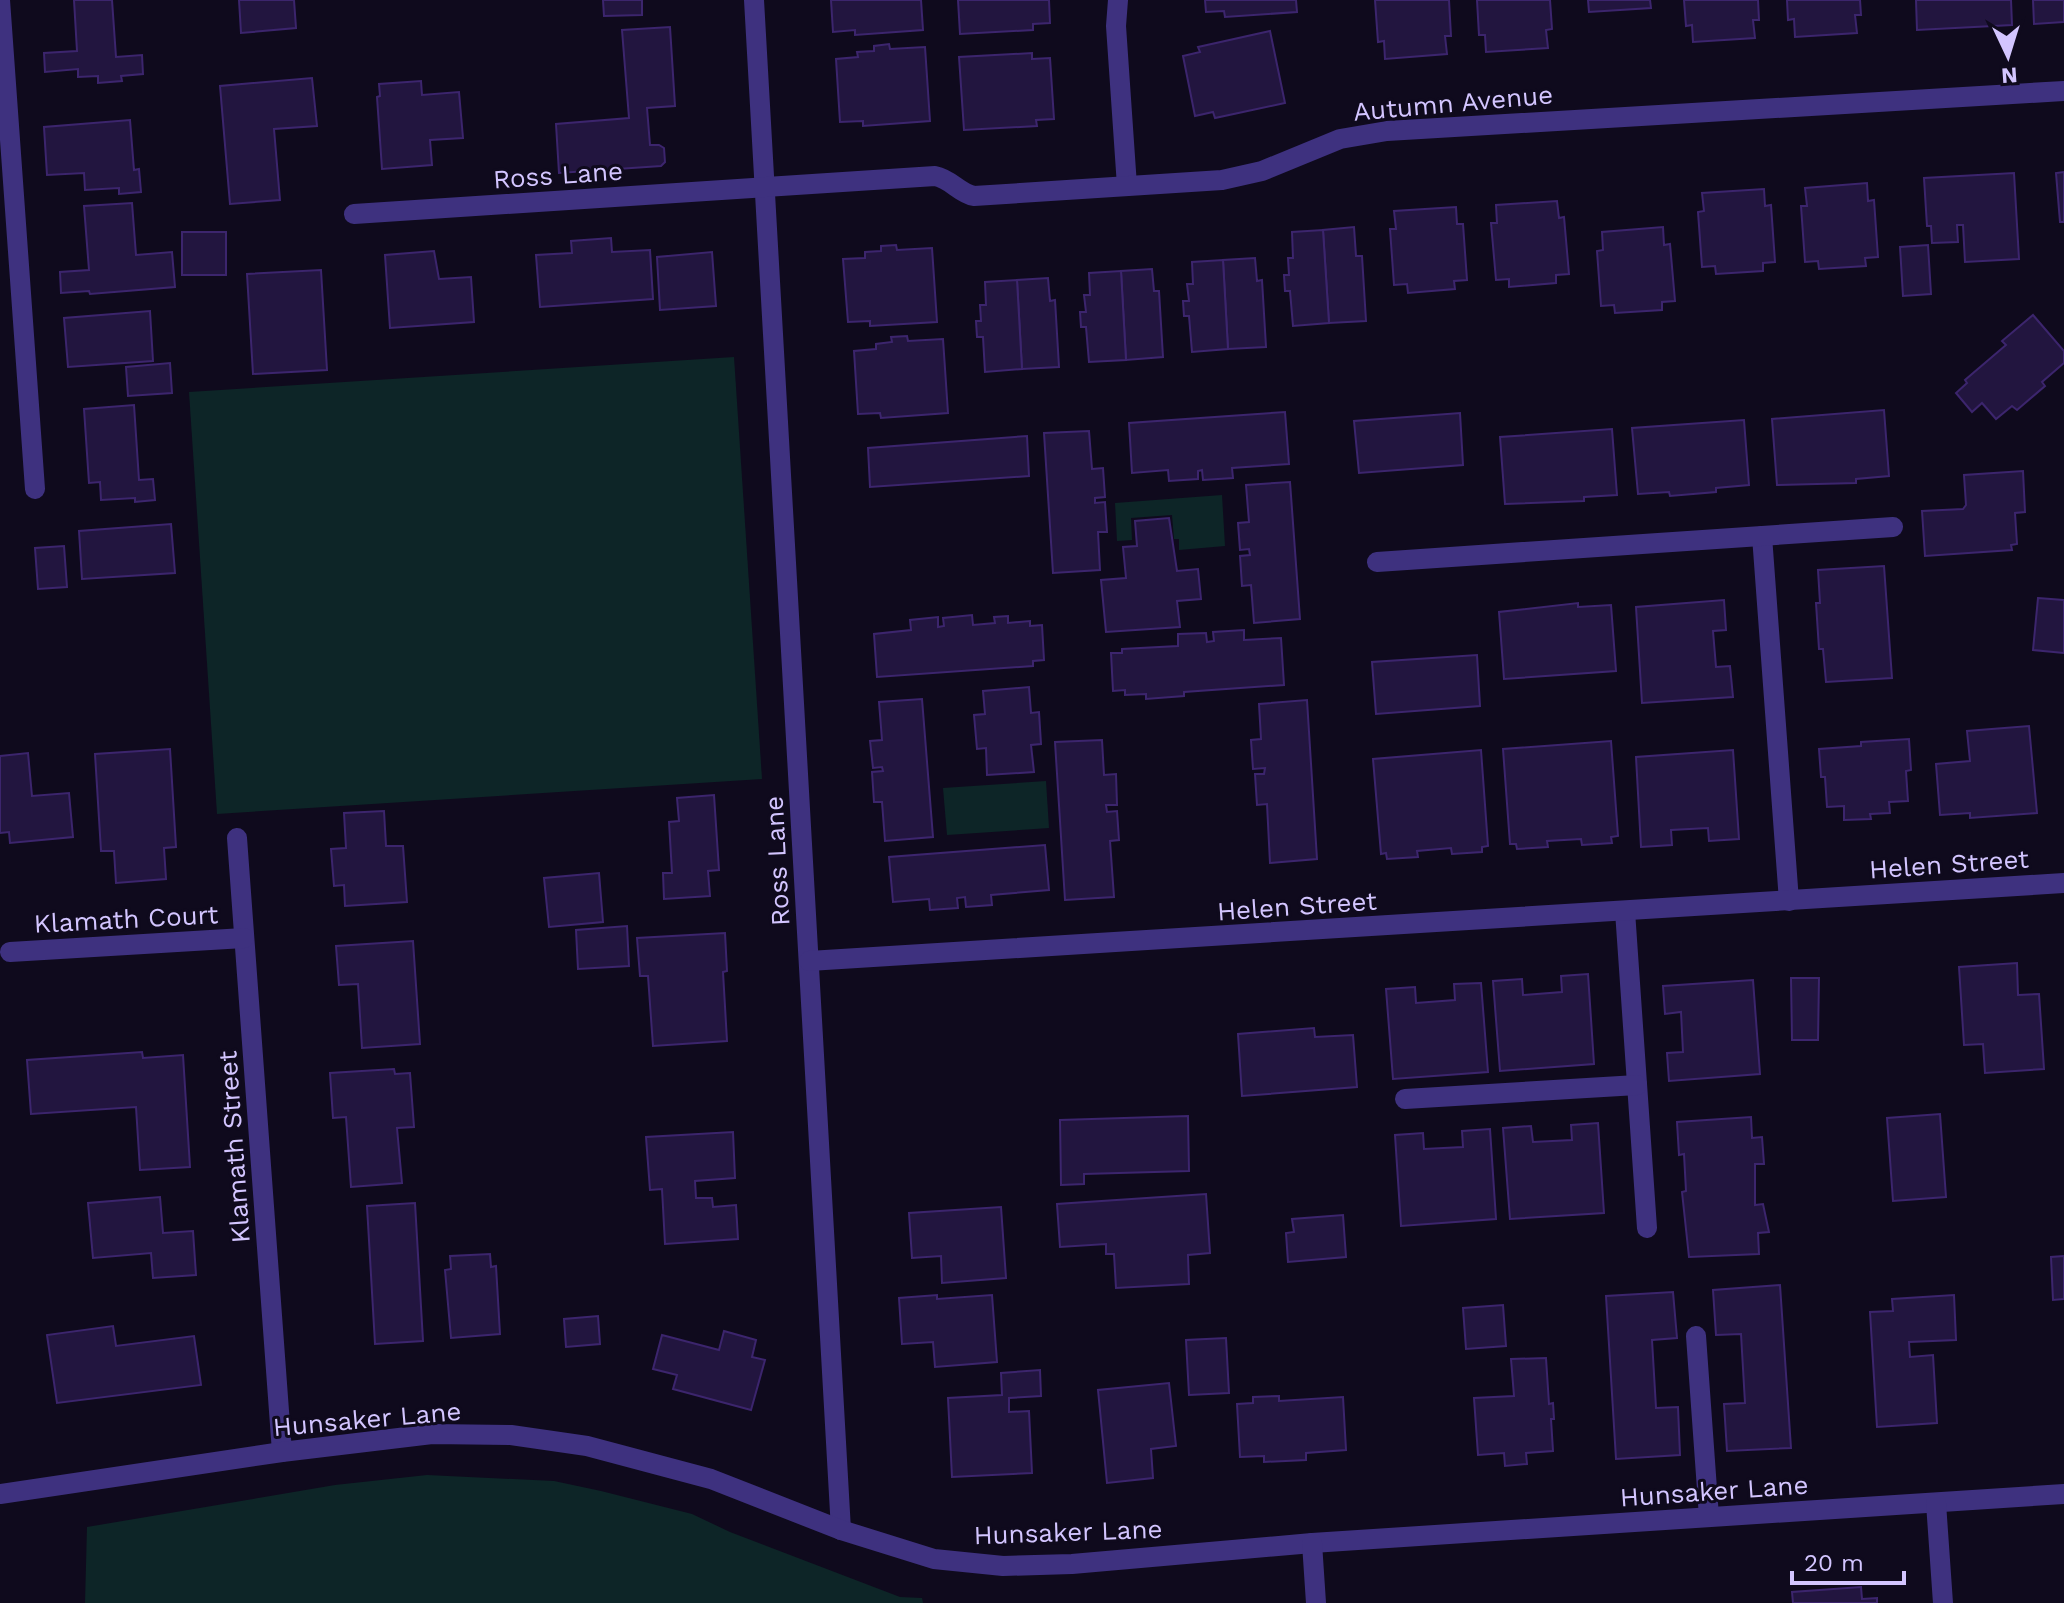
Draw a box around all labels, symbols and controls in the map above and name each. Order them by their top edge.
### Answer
north arrow [1968,16,2048,96]
text: N [2000,62,2018,88]
street label: Autumn Avenue [1352,79,1554,127]
street label: Ross Lane [492,155,624,195]
street label: Ross Lane [759,795,795,927]
street label: Helen Street [1868,843,2030,885]
street label: Helen Street [1216,885,1378,927]
street label: Klamath Court [33,899,219,939]
street label: Klamath Street [212,1050,256,1244]
street label: Hunsaker Lane [272,1396,462,1442]
street label: Hunsaker Lane [1619,1469,1809,1513]
street label: Hunsaker Lane [973,1514,1163,1550]
scale bar [1792,1535,1904,1585]
text: 20 m [1804,1549,1864,1577]

